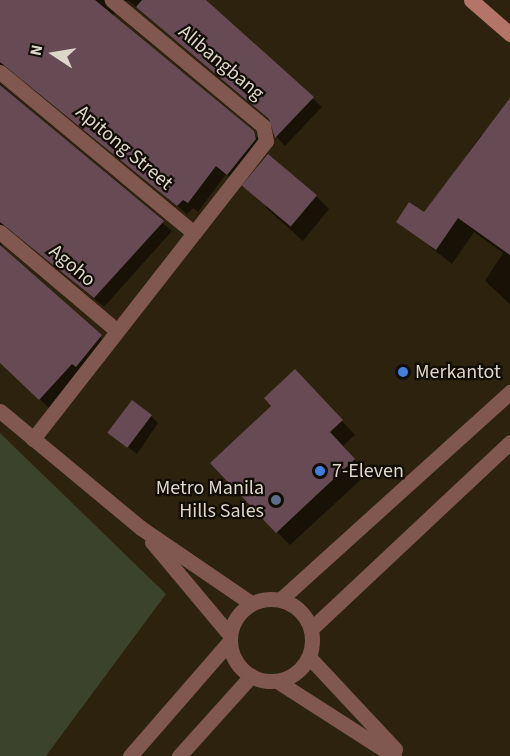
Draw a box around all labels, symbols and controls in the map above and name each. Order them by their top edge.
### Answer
street label: Alibangbang [173,20,269,106]
north arrow [24,24,84,84]
text: N [25,43,48,58]
street label: Apitong Street [71,100,177,196]
street label: Agoho [44,240,100,292]
place label: Merkantot [415,360,501,384]
marker: Merkantot [396,365,410,379]
place label: 7-Eleven [332,459,404,483]
marker: 7-Eleven [313,464,327,478]
place label: Metro Manila Hills Sales [156,476,264,523]
marker: Metro Manila Hills Sales [269,493,283,507]

